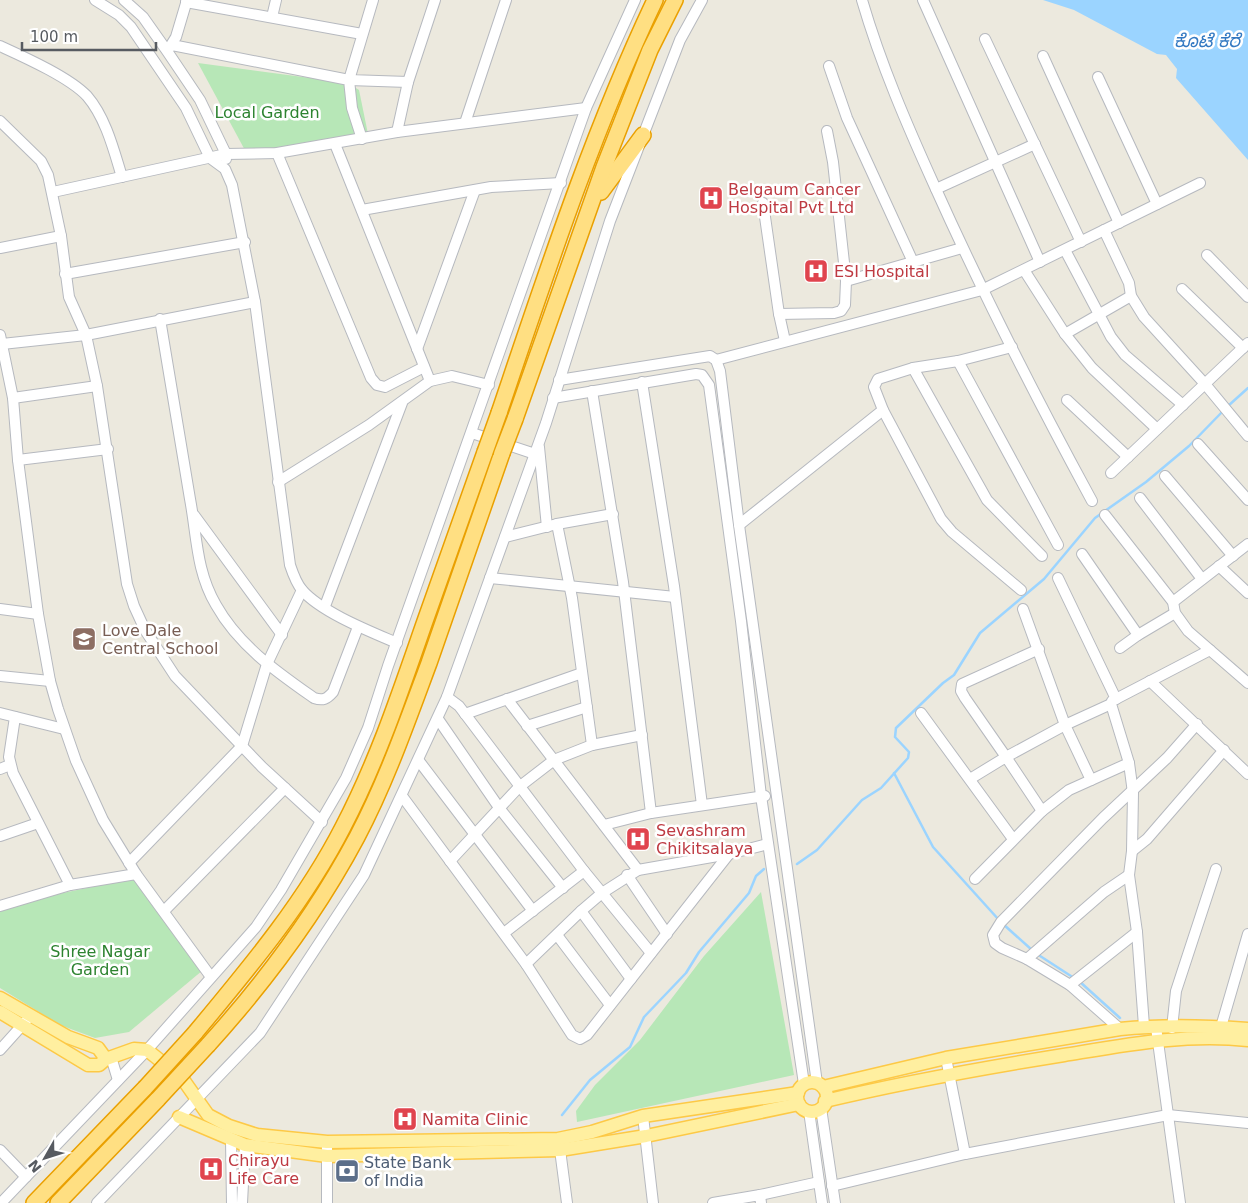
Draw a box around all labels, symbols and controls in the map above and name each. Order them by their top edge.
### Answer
scale bar [22,20,156,52]
text: 100 m [30,28,78,46]
water label: ಕೊಟೆ ಕೆರೆ [1174,30,1243,51]
park label: Local Garden [214,103,320,122]
place label: Belgaum Cancer Hospital Pvt Ltd [728,180,861,217]
hospital icon: Belgaum Cancer Hospital Pvt Ltd [698,185,724,211]
hospital icon: ESI Hospital [803,258,829,284]
place label: ESI Hospital [834,262,929,281]
place label: Love Dale Central School [102,621,218,658]
school or university icon: Love Dale Central School [71,626,97,652]
place label: Sevashram Chikitsalaya [656,821,753,858]
hospital icon: Sevashram Chikitsalaya [625,826,651,852]
park label: Shree Nagar Garden [50,942,150,979]
hospital icon: Namita Clinic [392,1106,418,1132]
place label: Namita Clinic [422,1110,528,1129]
north arrow [20,1133,70,1183]
place label: Chirayu Life Care [228,1151,299,1188]
place label: State Bank of India [364,1153,452,1190]
hospital icon: Chirayu Life Care [198,1156,224,1182]
text: N [25,1157,45,1176]
bank icon: State Bank of India [334,1158,360,1184]

